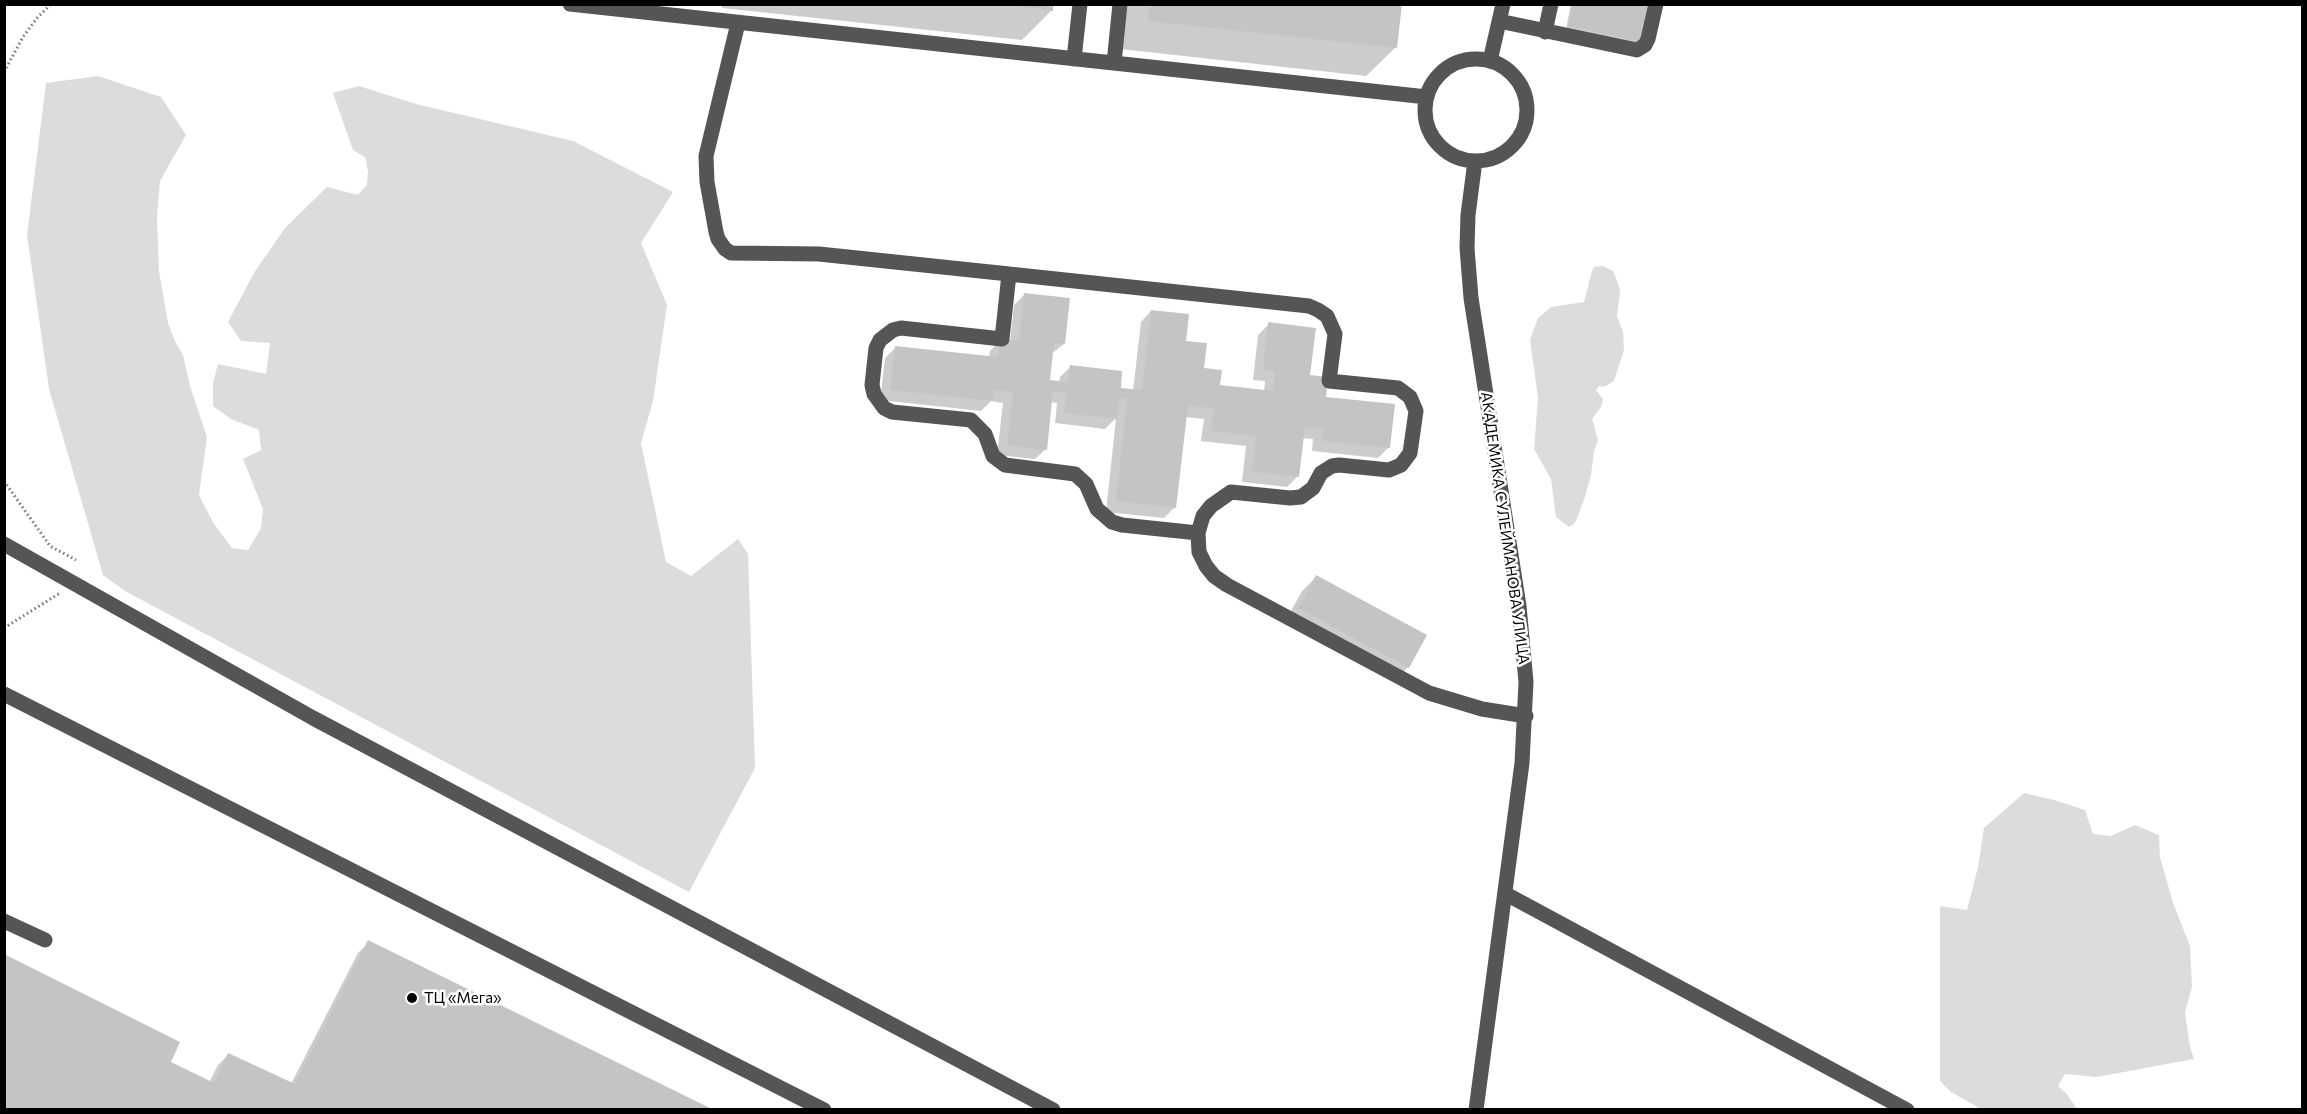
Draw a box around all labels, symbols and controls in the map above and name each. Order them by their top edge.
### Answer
street label: АКАДЕМИКА СУЛЕЙМАНОВА УЛИЦА [1477,391,1533,665]
place label: ТЦ «Мега» [424,989,502,1007]
marker: ТЦ «Мега» [405,991,419,1005]

